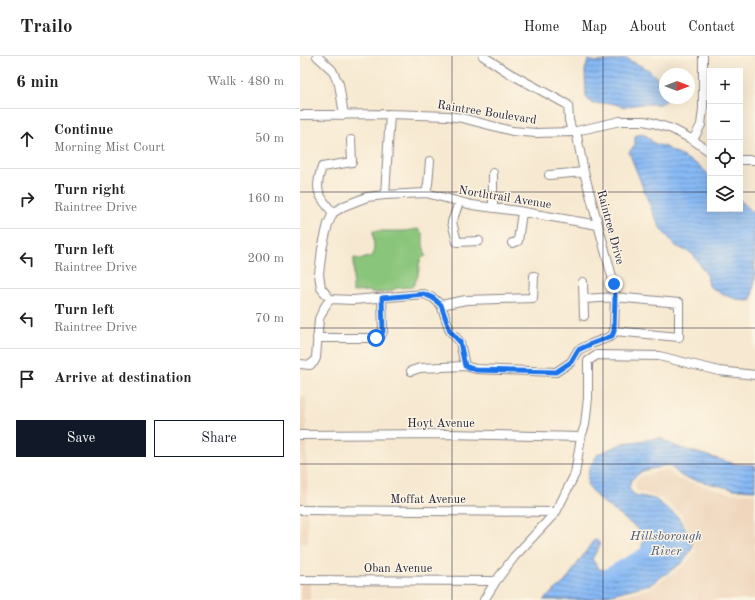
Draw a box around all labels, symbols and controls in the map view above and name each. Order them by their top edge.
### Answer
text: Trailo [20,18,73,37]
text: Home [524,20,559,34]
text: Map [581,20,607,34]
text: About [629,20,666,34]
text: Contact [688,20,735,34]
north arrow [659,68,695,104]
map controls [707,68,743,212]
button: + [707,68,743,104]
text: 6 min [16,74,59,91]
text: Walk · 480 m [207,75,284,88]
street label: Raintree Boulevard [436,99,537,127]
button: − [707,104,743,140]
text: Continue [54,123,113,138]
icon: ahead [16,128,38,150]
text: 50 m [255,132,284,145]
button: locate [707,140,743,176]
text: Morning Mist Court [54,141,165,154]
button: layers [707,176,743,212]
text: Turn right [54,183,125,198]
street label: Northtrail Avenue [458,185,553,211]
icon: right [16,188,38,210]
street label: Raintree Drive [594,189,626,266]
text: 160 m [247,192,284,205]
text: Raintree Drive [54,201,137,214]
text: Turn left [54,243,114,258]
icon: left [16,248,38,270]
text: 200 m [247,252,284,265]
text: Raintree Drive [54,261,137,274]
route end [605,275,623,293]
text: Turn left [54,303,114,318]
icon: left [16,308,38,330]
text: 70 m [255,312,284,325]
text: Raintree Drive [54,321,137,334]
route start [367,329,385,347]
icon: arrive [16,368,38,390]
text: Arrive at destination [54,371,192,386]
street label: Hoyt Avenue [407,418,475,430]
button: Save [16,420,146,457]
button: Share [154,420,284,457]
street label: Moffat Avenue [390,494,466,506]
water label: Hillsborough River [629,530,702,558]
street label: Oban Avenue [364,563,433,575]

